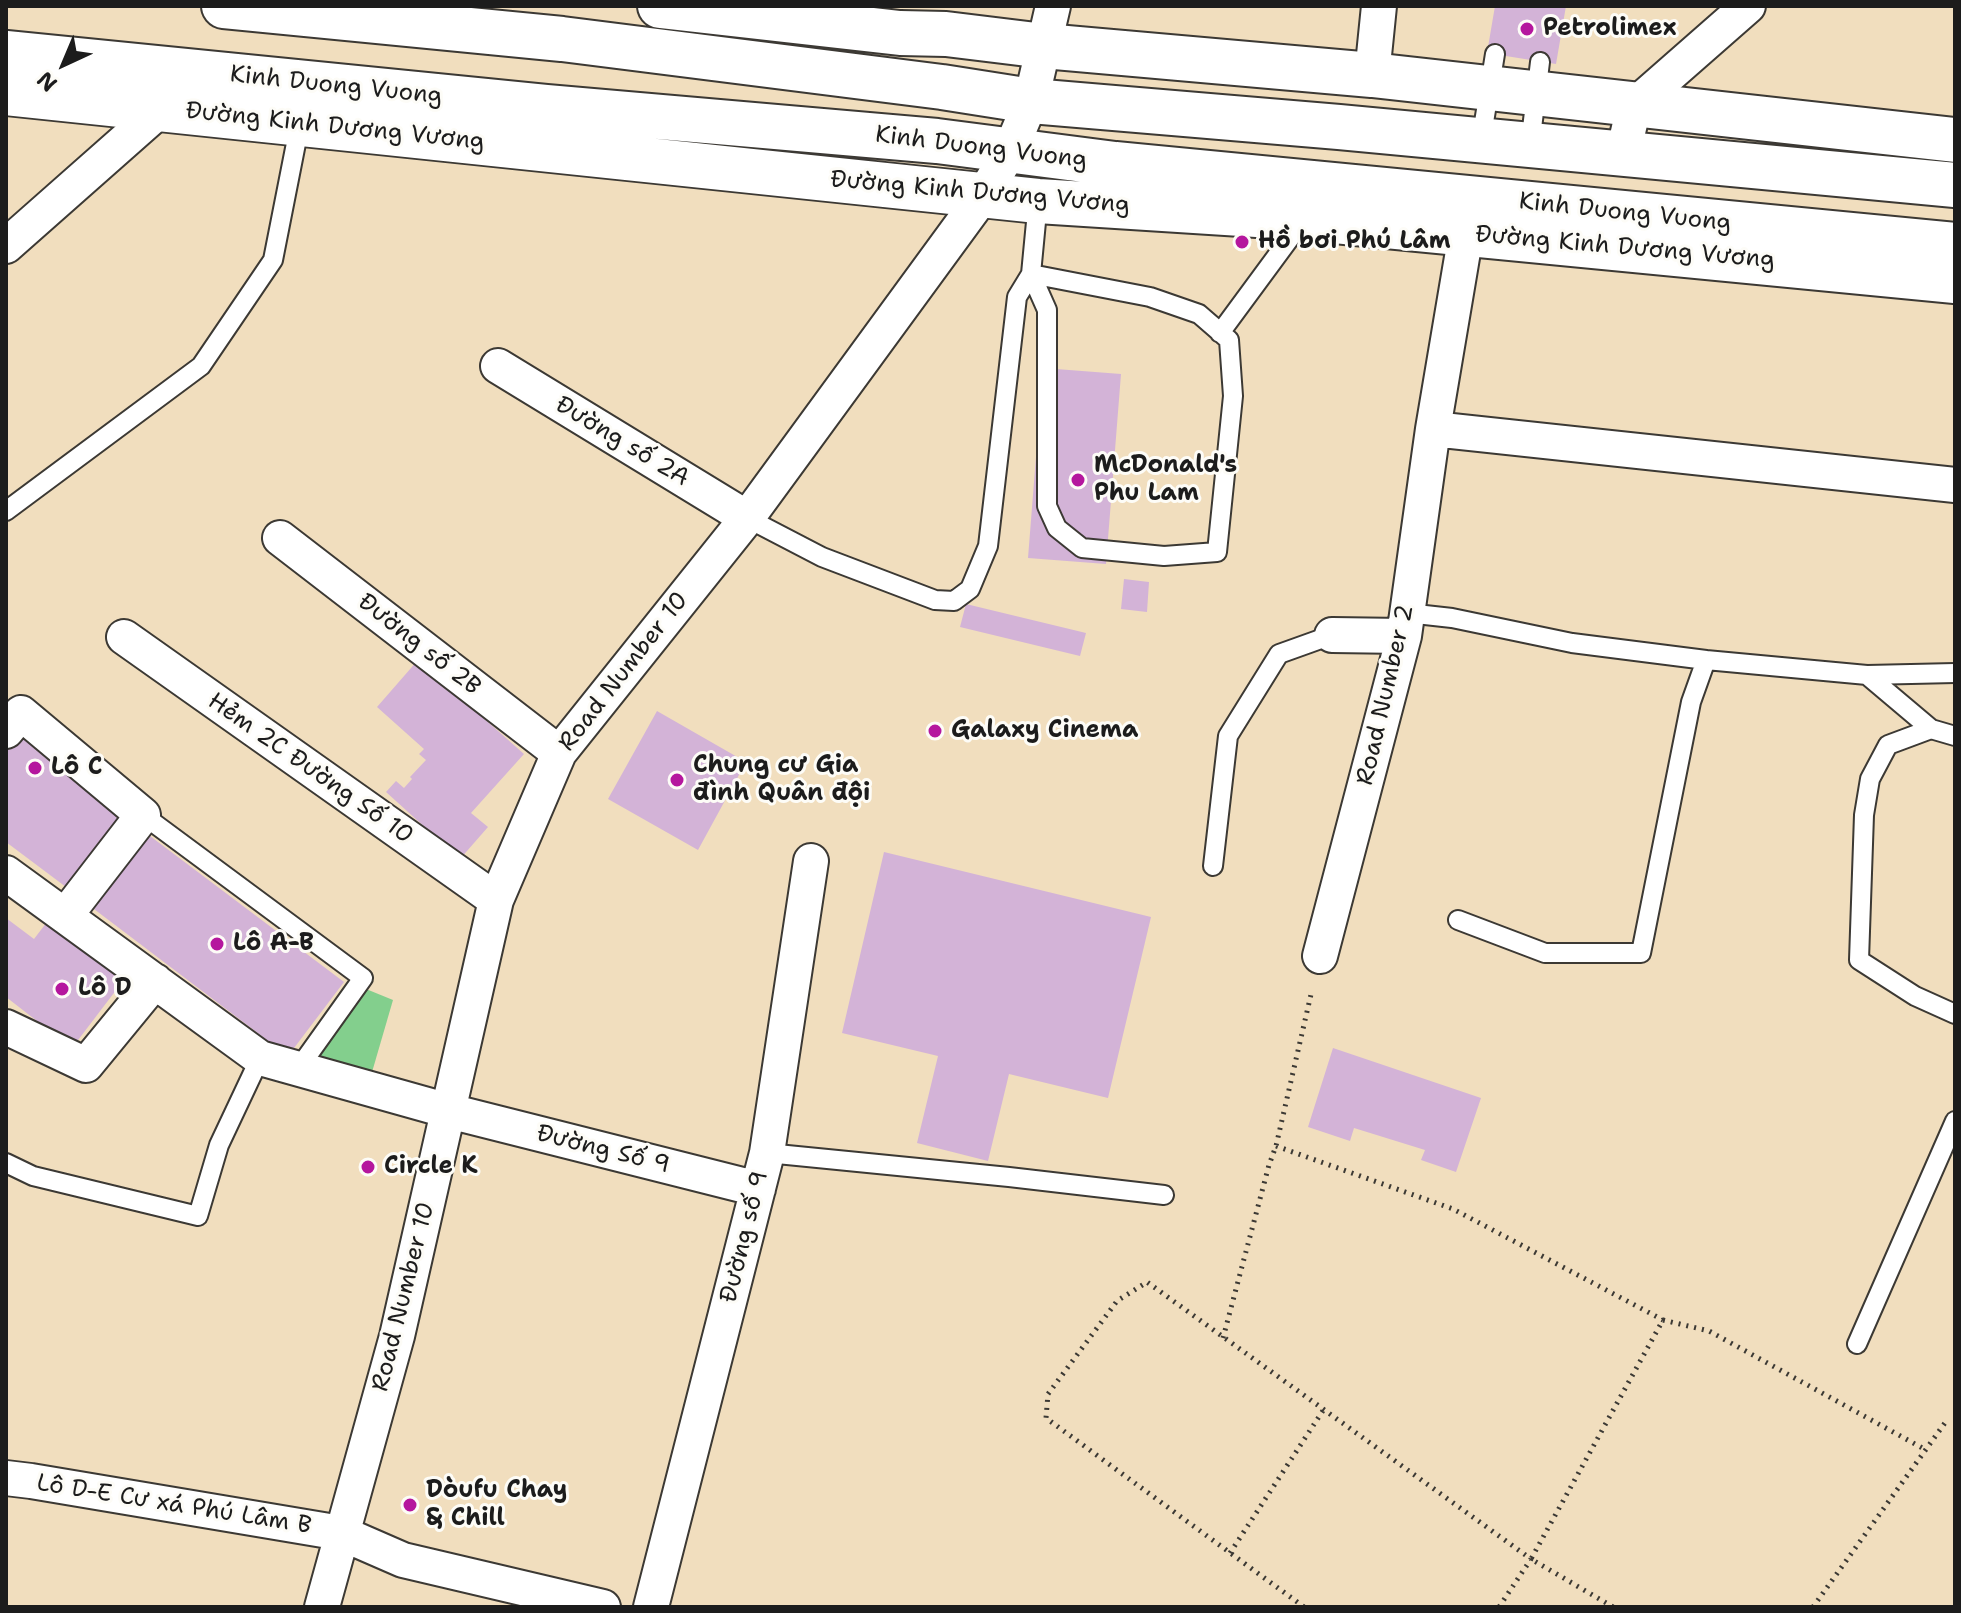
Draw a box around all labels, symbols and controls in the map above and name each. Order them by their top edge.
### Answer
place label: Petrolimex [1543,15,1676,43]
marker: Petrolimex [1518,20,1536,38]
north arrow [24,24,104,104]
street label: Kinh Duong Vuong [228,61,444,111]
text: N [31,65,63,98]
street label: Đường Kinh Dương Vương [184,97,486,157]
street label: Kinh Duong Vuong [873,121,1089,175]
street label: Đường Kinh Dương Vương [829,166,1131,220]
street label: Kinh Duong Vuong [1517,188,1733,238]
street label: Đường Kinh Dương Vương [1474,221,1776,275]
place label: Hồ bơi Phú Lâm [1258,228,1451,256]
marker: Hồ bơi Phú Lâm [1233,233,1251,251]
street label: Đường số 2A [550,391,694,493]
place label: McDonald's Phu Lam [1094,452,1237,508]
marker: McDonald's Phu Lam [1069,471,1087,489]
street label: Road Number 10 [553,587,695,757]
street label: Đường số 2B [352,588,486,702]
street label: Road Number 2 [1351,602,1421,788]
street label: Hẻm 2C Đường Số 10 [202,687,418,851]
place label: Galaxy Cinema [951,717,1138,745]
marker: Galaxy Cinema [926,722,944,740]
place label: Chung cư Gia đình Quân đội [693,752,870,808]
place label: Lô C [51,754,102,782]
marker: Lô C [26,759,44,777]
marker: Chung cư Gia đình Quân đội [668,771,686,789]
place label: Lô A-B [233,930,314,958]
marker: Lô A-B [208,935,226,953]
place label: Lô D [78,975,132,1003]
marker: Lô D [53,980,71,998]
street label: Đường Số 9 [533,1120,673,1180]
place label: Circle K [384,1153,478,1181]
marker: Circle K [359,1158,377,1176]
street label: Đường số 9 [715,1168,775,1306]
street label: Road Number 10 [367,1199,441,1395]
street label: Lô D-E Cư xá Phú Lâm B [35,1469,313,1541]
place label: Dòufu Chay & Chill [426,1477,567,1533]
marker: Dòufu Chay & Chill [401,1496,419,1514]

